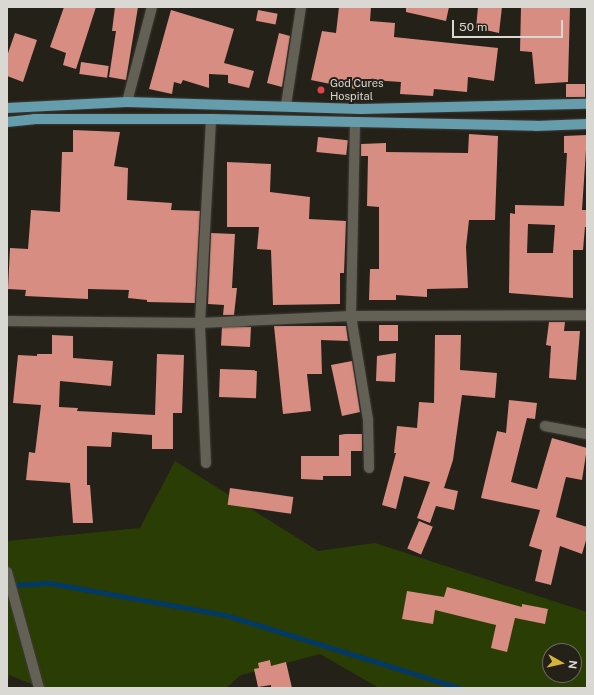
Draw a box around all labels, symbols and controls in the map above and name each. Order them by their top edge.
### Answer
scale bar [454,12,565,38]
text: 50 m [459,20,487,34]
place label: God Cures Hospital [330,77,384,103]
marker: God Cures Hospital [315,84,327,96]
north arrow [542,643,582,683]
text: N [566,659,579,670]

